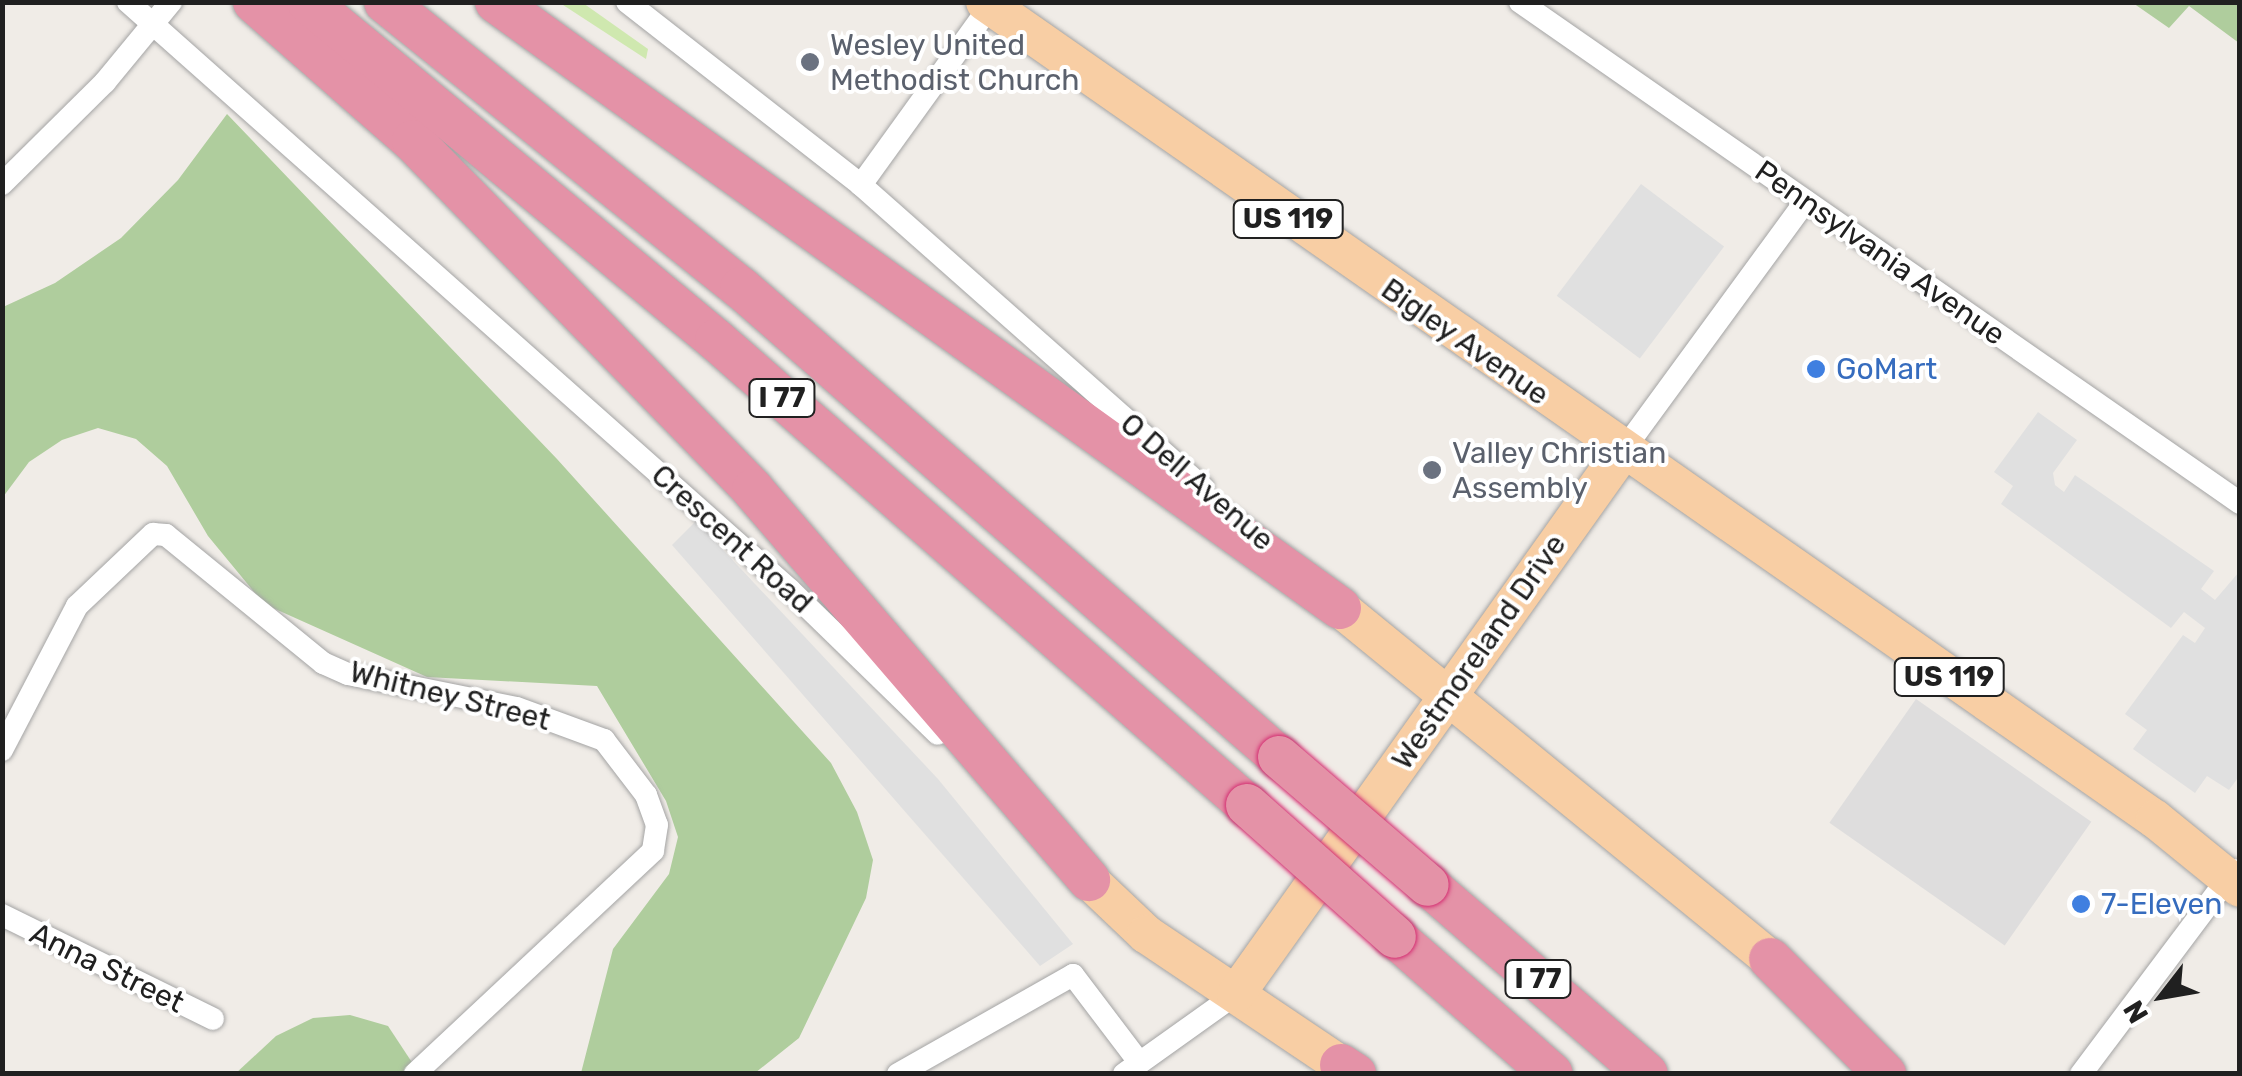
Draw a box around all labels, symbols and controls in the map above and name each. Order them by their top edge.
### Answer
place label: Wesley United Methodist Church [830,27,1079,98]
marker: Wesley United Methodist Church [799,51,821,73]
street label: Pennsylvania Avenue [1748,153,2012,353]
road number: US 119 [1230,196,1346,242]
street label: Bigley Avenue [1374,271,1556,413]
place label: GoMart [1836,351,1937,387]
marker: GoMart [1805,358,1827,380]
road number: I 77 [747,375,817,421]
street label: O Dell Avenue [1113,405,1281,559]
place label: Valley Christian Assembly [1452,435,1667,506]
street label: Crescent Road [644,457,820,621]
marker: Valley Christian Assembly [1421,459,1443,481]
street label: Westmoreland Drive [1384,528,1574,776]
street label: Whitney Street [346,654,554,738]
road number: US 119 [1892,654,2006,700]
place label: 7-Eleven [2101,886,2222,922]
marker: 7-Eleven [2070,893,2092,915]
street label: Anna Street [24,915,190,1021]
north arrow [2112,946,2212,1046]
road number: I 77 [1503,956,1573,1002]
text: N [2117,995,2155,1029]

